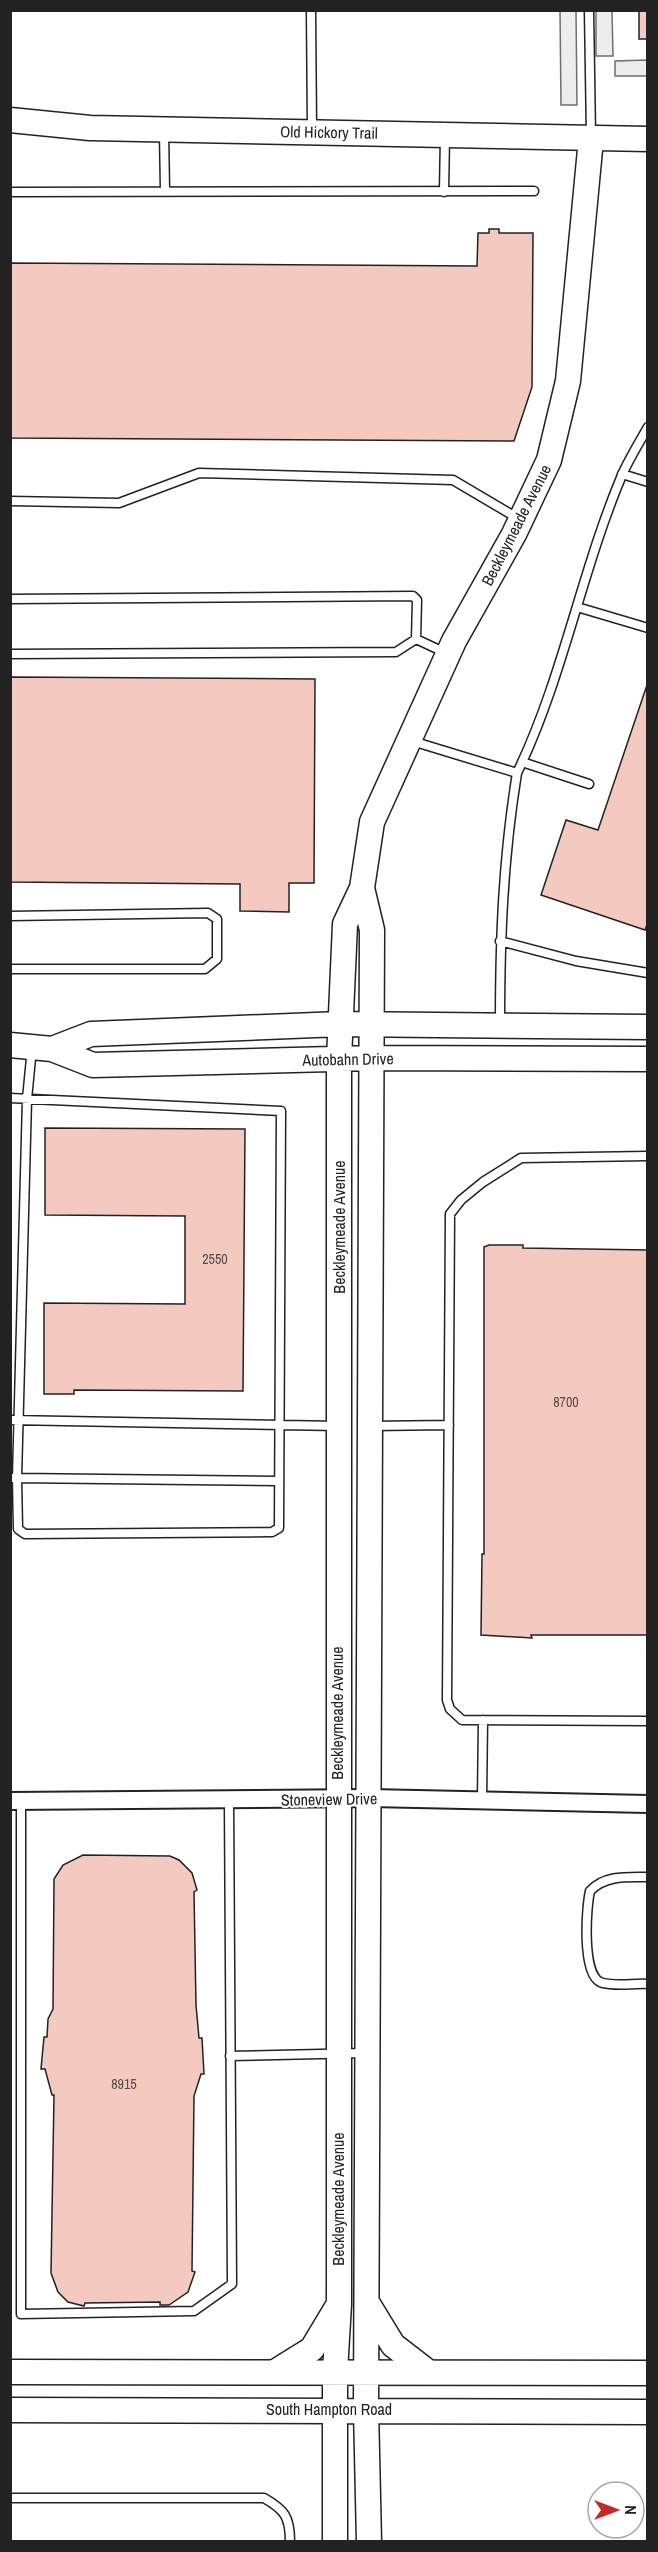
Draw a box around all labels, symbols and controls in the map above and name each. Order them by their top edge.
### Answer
street label: Old Hickory Trail [280,120,378,144]
street label: Beckleymeade Avenue [476,461,556,589]
street label: Autobahn Drive [301,1047,394,1071]
street label: Beckleymeade Avenue [328,1160,350,1294]
house number: 2550 [202,1250,228,1268]
house number: 8700 [553,1393,579,1411]
street label: Beckleymeade Avenue [326,1646,348,1780]
street label: Stoneview Drive [281,1787,377,1811]
house number: 8915 [111,2075,137,2093]
street label: Beckleymeade Avenue [327,2132,349,2266]
street label: South Hampton Road [266,2398,392,2420]
north arrow [586,2480,646,2540]
text: N [620,2505,642,2515]

